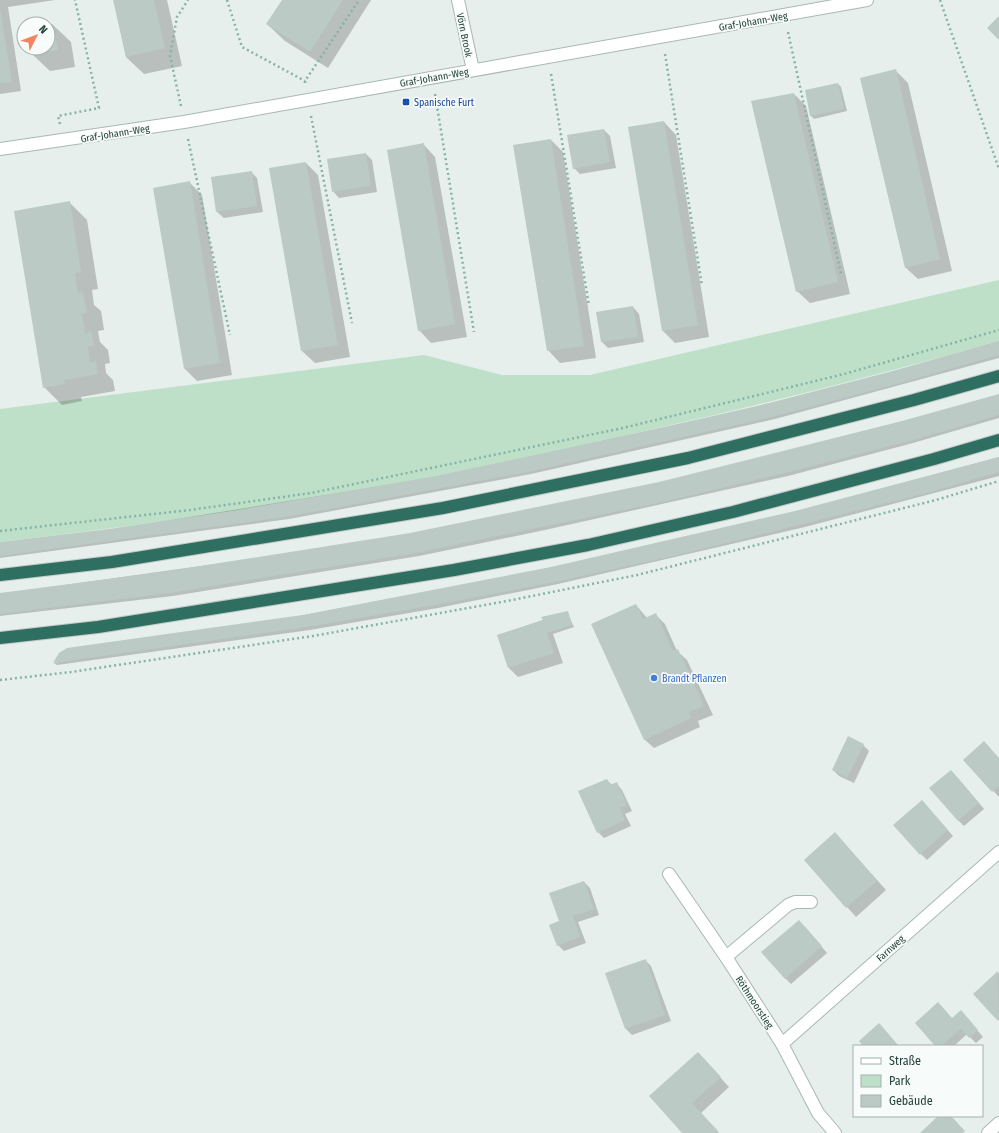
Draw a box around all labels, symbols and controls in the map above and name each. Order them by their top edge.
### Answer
street label: Graf-Johann-Weg [718,10,789,34]
street label: Vörn Brook [453,12,475,59]
north arrow [16,16,56,56]
text: N [36,23,50,36]
street label: Graf-Johann-Weg [399,66,470,90]
marker: Spanische Furt [401,97,411,107]
place label: Spanische Furt [414,97,475,109]
street label: Graf-Johann-Weg [80,123,151,145]
marker: Brandt Pflanzen [649,673,659,683]
place label: Brandt Pflanzen [662,673,727,685]
street label: Farnweg [874,933,907,964]
street label: Röthmoorstieg [733,974,776,1031]
legend [853,1045,983,1117]
text: Straße [889,1054,921,1068]
text: Park [889,1074,911,1088]
text: Gebäude [889,1094,933,1108]

